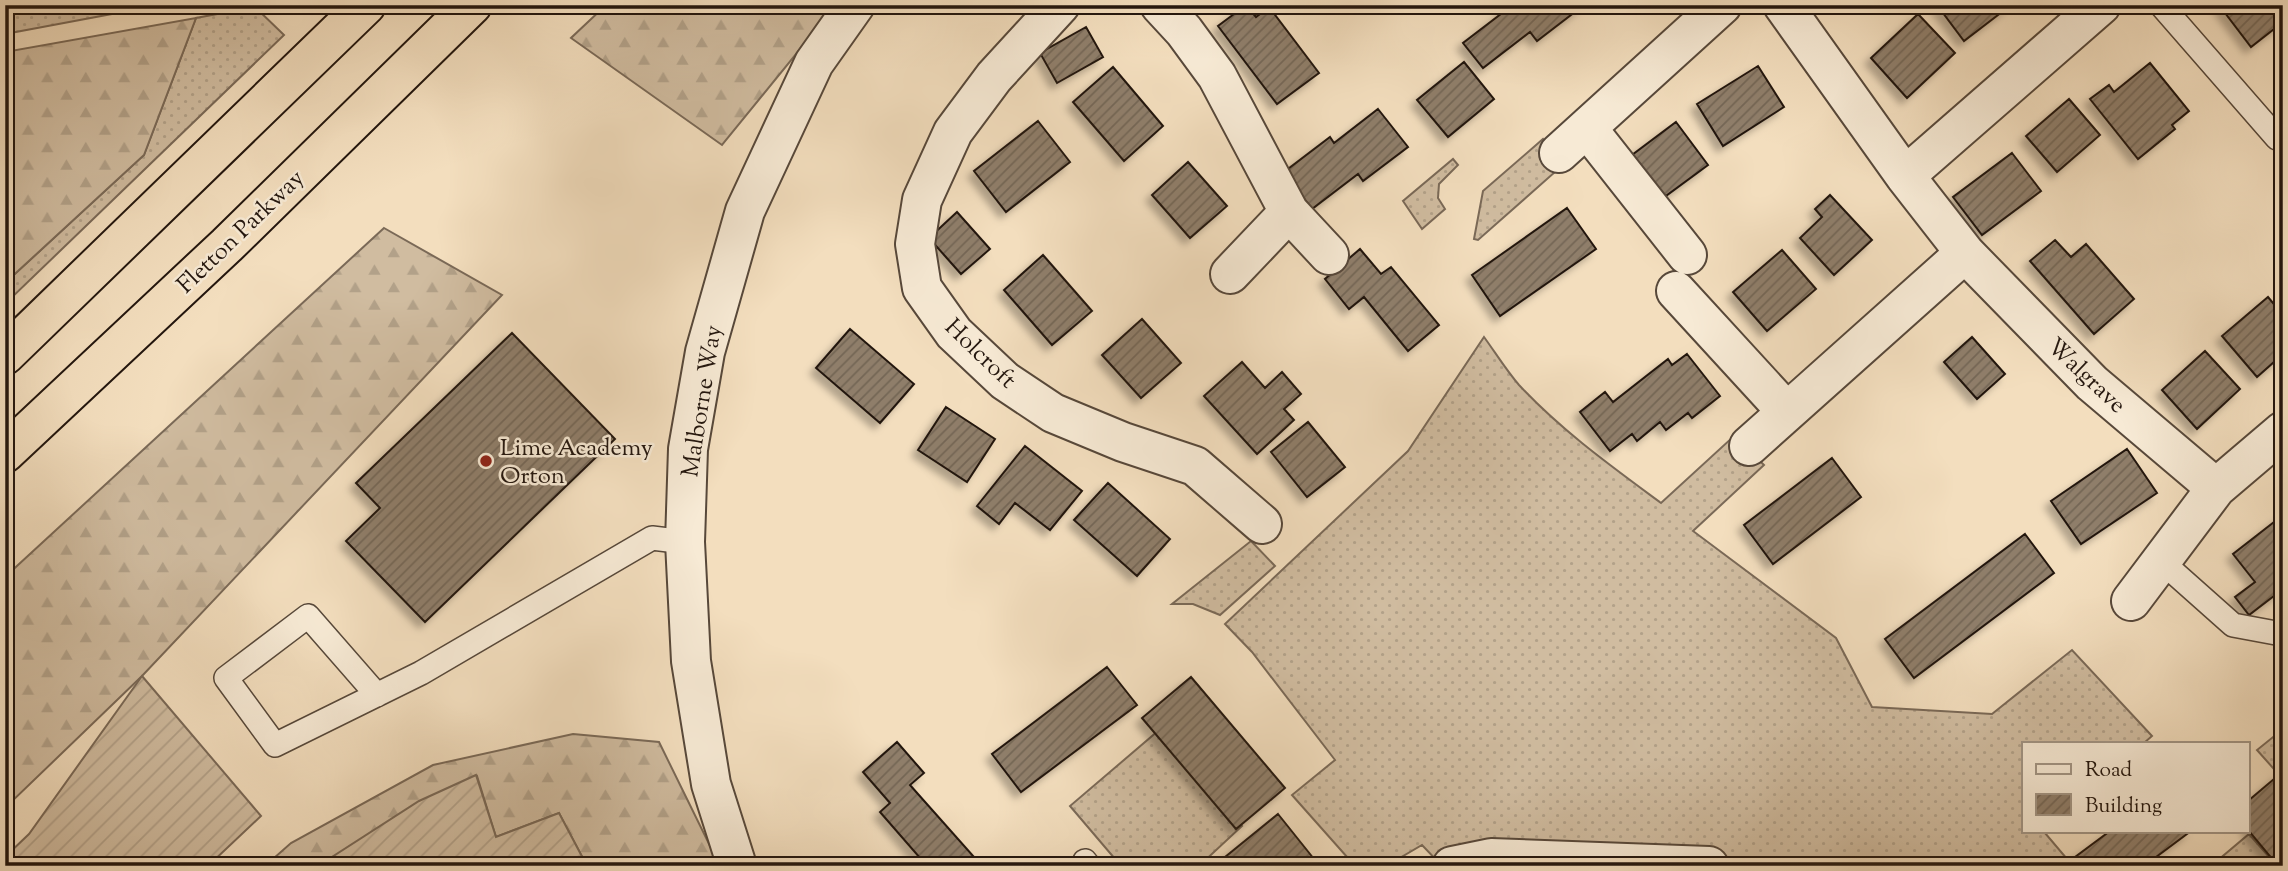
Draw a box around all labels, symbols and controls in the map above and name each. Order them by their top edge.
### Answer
street label: Fletton Parkway [170,163,313,302]
street label: Holcroft [936,312,1023,397]
street label: Malborne Way [674,323,732,480]
street label: Walgrave [2038,331,2133,422]
place label: Lime Academy Orton [500,432,653,494]
marker: Lime Academy Orton [478,453,494,469]
legend [2022,742,2250,832]
text: Road [2085,756,2132,786]
text: Building [2085,792,2162,822]

